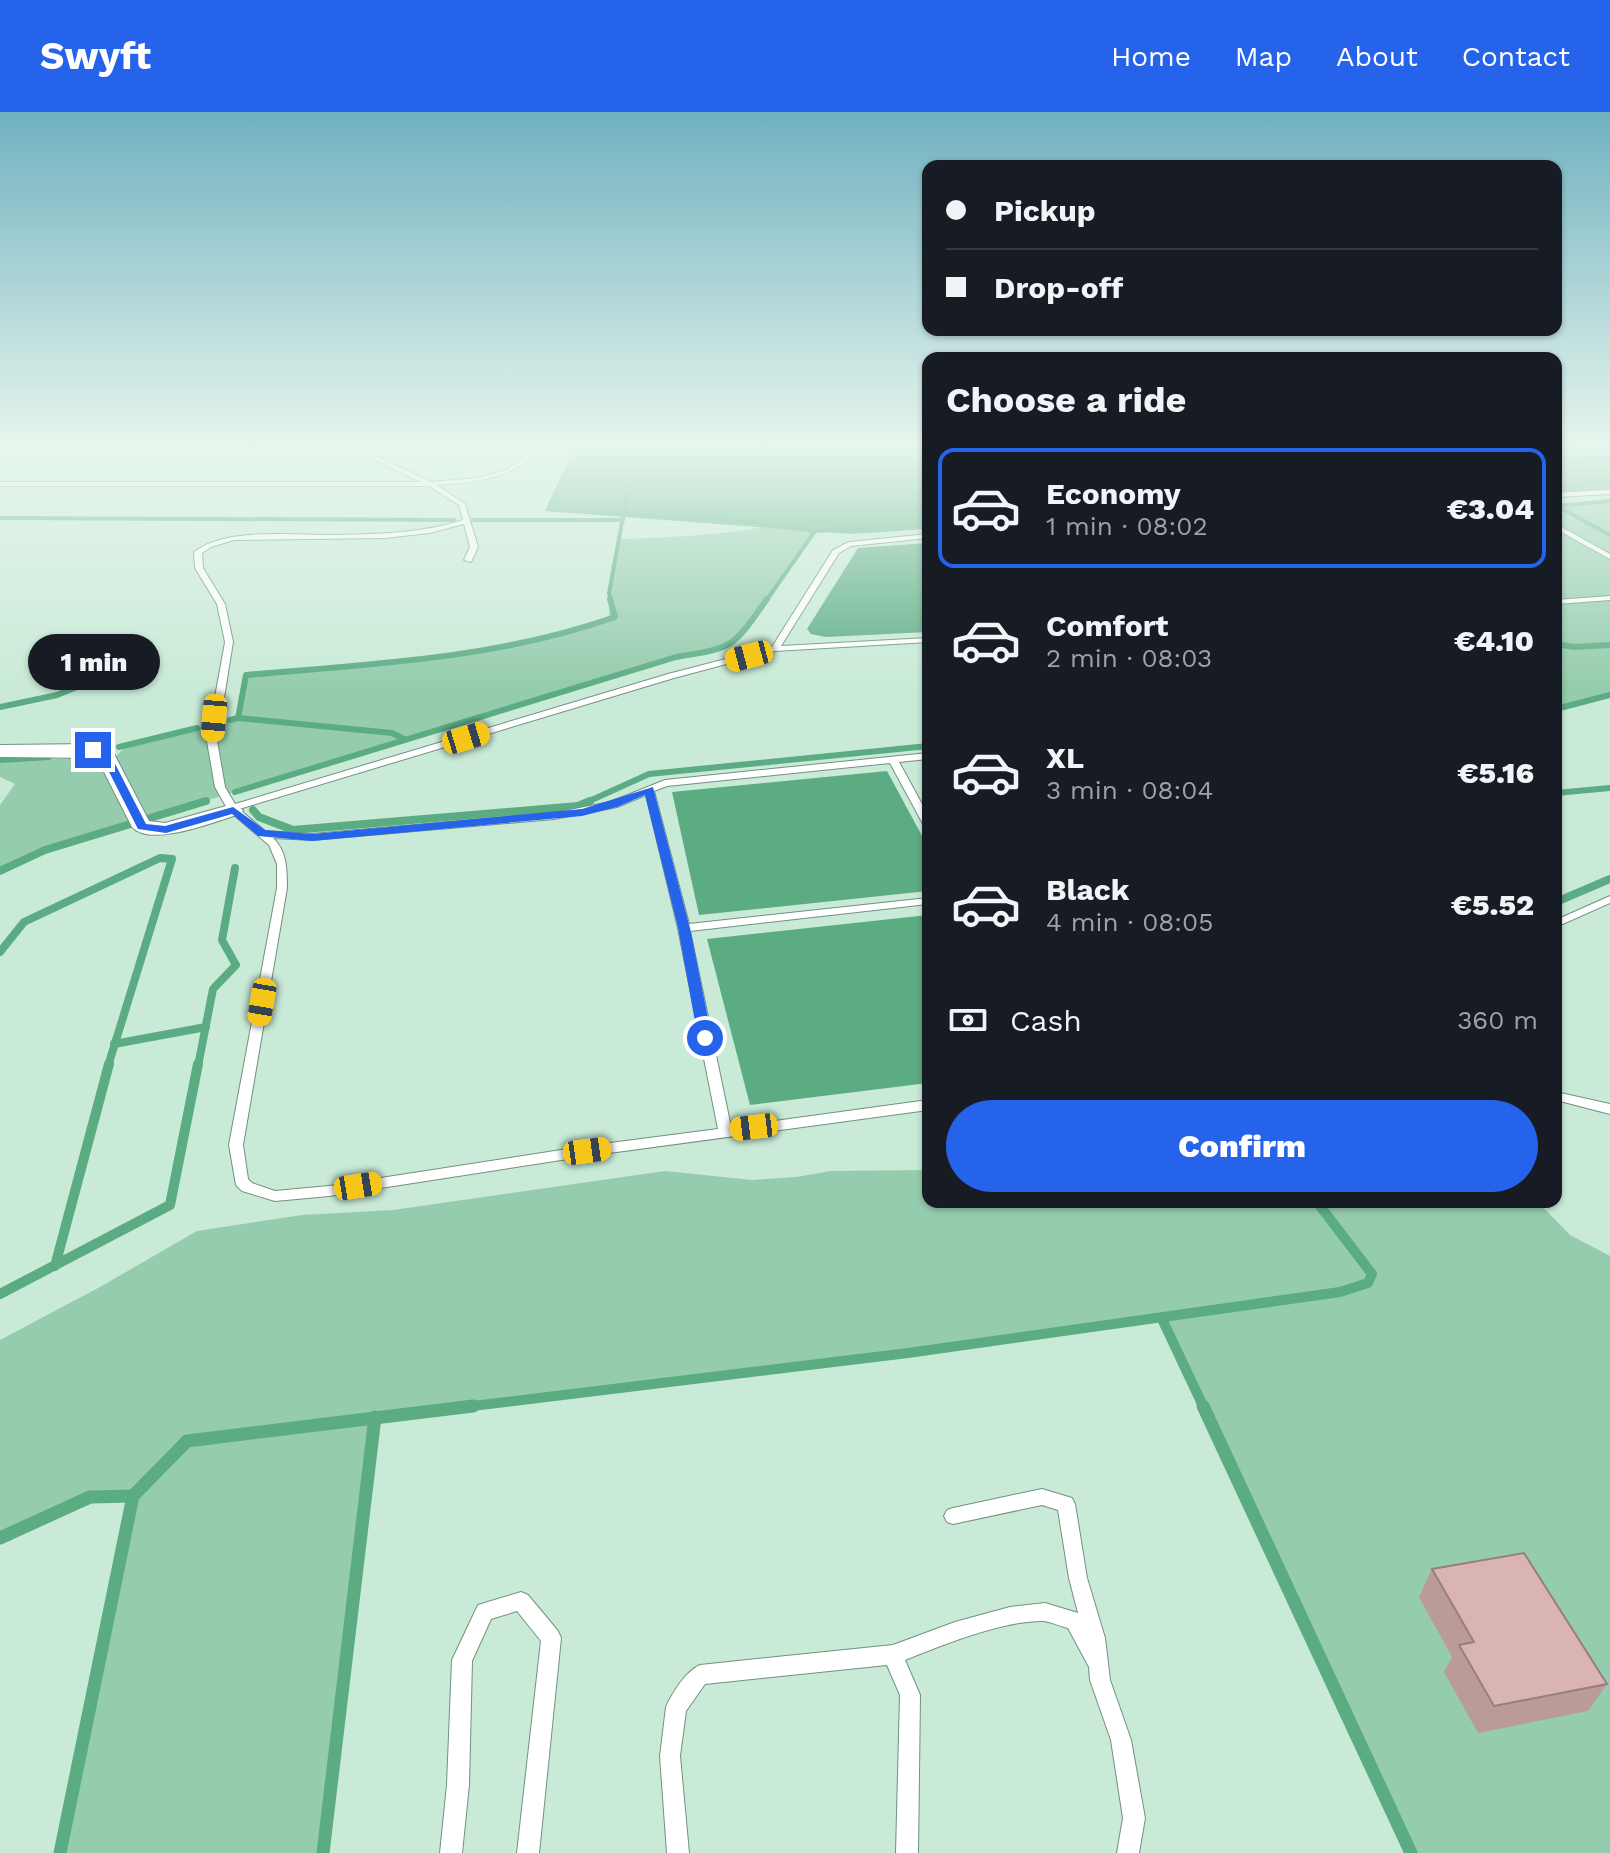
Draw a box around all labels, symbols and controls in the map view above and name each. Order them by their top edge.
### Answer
text: Swyft [40,34,151,78]
text: Home [1111,40,1191,73]
text: Map [1235,40,1292,73]
text: About [1336,40,1418,73]
text: Contact [1462,40,1570,73]
text: Pickup [994,193,1096,228]
text: Drop-off [994,270,1123,305]
text: Choose a ride [946,379,1186,421]
icon: car [950,472,1022,544]
text: Economy [1046,476,1181,511]
text: €3.04 [1447,491,1534,526]
text: 1 min · 08:02 [1046,511,1208,541]
icon: car [950,604,1022,676]
text: Comfort [1046,608,1168,643]
text: €4.10 [1454,623,1534,658]
callout: 1 min [27,634,159,690]
car [723,638,775,674]
text: 2 min · 08:03 [1046,643,1212,673]
text: 1 min [61,647,127,677]
car [200,693,228,743]
car [440,720,492,756]
route end [75,732,111,768]
icon: car [950,736,1022,808]
text: XL [1046,740,1084,775]
text: €5.16 [1457,755,1534,790]
text: 3 min · 08:04 [1046,775,1213,805]
icon: car [950,868,1022,940]
text: Black [1046,872,1130,907]
text: €5.52 [1451,887,1534,922]
text: 4 min · 08:05 [1046,907,1213,937]
car [246,976,278,1028]
icon: cash [946,998,990,1042]
text: Cash [1010,1003,1082,1038]
text: 360 m [1457,1005,1538,1035]
route start [687,1020,723,1056]
button: Confirm [946,1100,1538,1192]
car [729,1112,779,1142]
car [562,1136,612,1166]
car [332,1170,384,1202]

